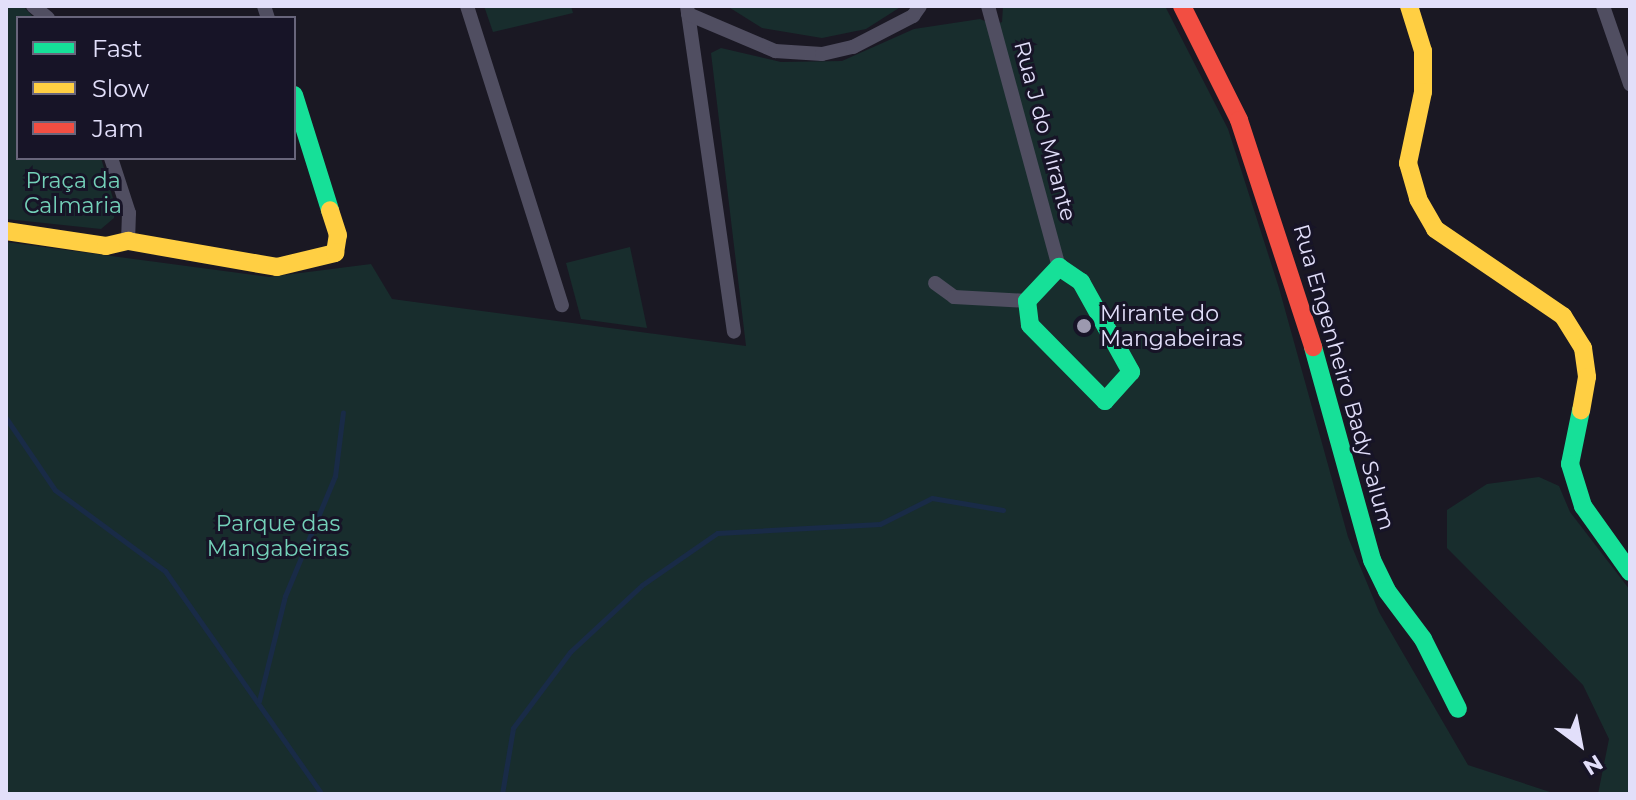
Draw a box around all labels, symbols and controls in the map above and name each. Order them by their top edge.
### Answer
legend [16,16,296,160]
text: Fast [92,34,142,63]
street label: Rua J do Mirante [1008,38,1082,224]
text: Slow [92,74,149,103]
text: Jam [92,114,144,143]
park label: Praça da Calmaria [24,167,122,218]
street label: Rua Engenheiro Bady Salum [1288,221,1400,533]
place label: Mirante do Mangabeiras [1100,300,1243,352]
marker: Mirante do Mangabeiras [1075,317,1093,335]
park label: Parque das Mangabeiras [207,510,349,562]
north arrow [1540,704,1620,784]
text: N [1578,749,1608,781]

